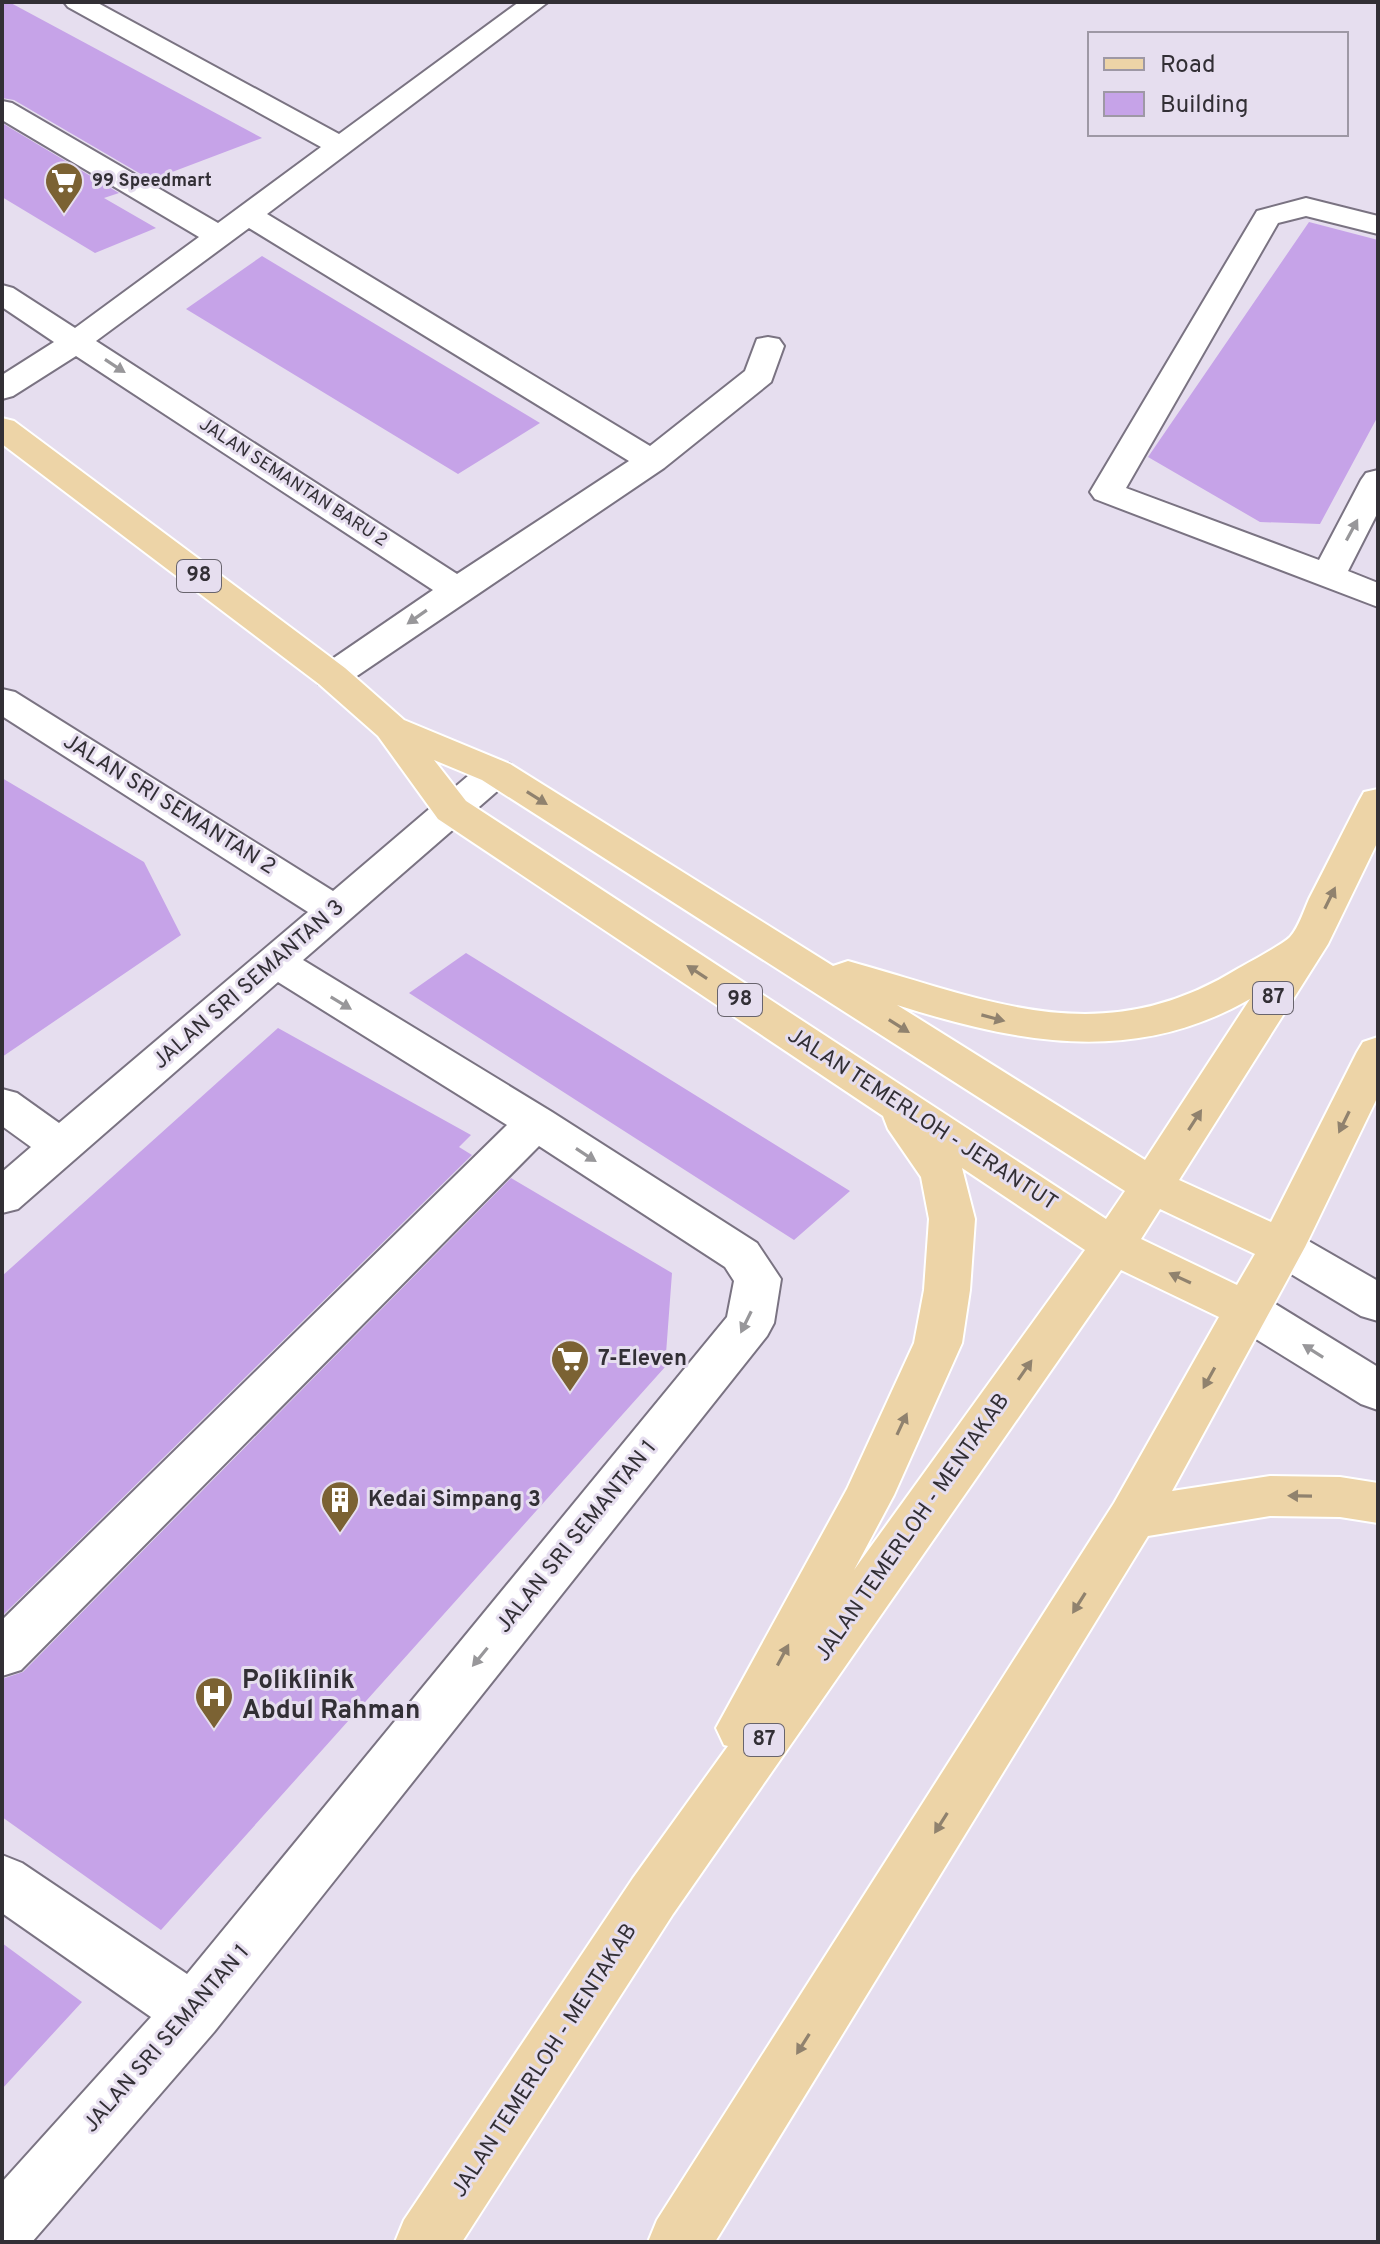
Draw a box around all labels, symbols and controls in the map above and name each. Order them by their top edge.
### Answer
legend [1088,32,1348,136]
text: Road [1160,51,1216,81]
text: Building [1160,91,1249,121]
supermarket icon: 99 Speedmart [43,160,85,215]
place label: 99 Speedmart [92,170,212,193]
one-way arrow [104,359,126,373]
street label: JALAN SEMANTAN BARU 2 [194,413,392,553]
one-way arrow [1345,518,1358,541]
road number: 98 [177,560,221,592]
one-way arrow [407,609,428,624]
street label: JALAN SRI SEMANTAN 2 [58,729,280,881]
one-way arrow [526,791,548,805]
one-way arrow [1323,887,1337,910]
street label: JALAN SRI SEMANTAN 3 [148,894,350,1076]
one-way arrow [687,964,708,979]
road number: 87 [1253,982,1293,1014]
road number: 98 [718,984,762,1016]
one-way arrow [330,996,352,1010]
one-way arrow [981,1012,1006,1024]
one-way arrow [888,1019,910,1033]
street label: JALAN TEMERLOH - JERANTUT [782,1022,1062,1218]
one-way arrow [1187,1109,1201,1131]
one-way arrow [1337,1110,1351,1133]
one-way arrow [575,1147,597,1161]
one-way arrow [1168,1271,1192,1285]
one-way arrow [739,1311,753,1334]
supermarket icon: 7-Eleven [549,1338,591,1393]
one-way arrow [1302,1344,1324,1358]
place label: 7-Eleven [598,1346,687,1373]
one-way arrow [1017,1360,1032,1381]
one-way arrow [1203,1367,1217,1389]
street label: JALAN TEMERLOH - MENTAKAB [810,1389,1016,1667]
one-way arrow [895,1412,909,1435]
street label: JALAN SRI SEMANTAN 1 [491,1435,663,1639]
building icon: Kedai Simpang 3 [319,1479,361,1534]
place label: Kedai Simpang 3 [368,1487,541,1514]
one-way arrow [1287,1490,1312,1503]
one-way arrow [1072,1592,1086,1614]
one-way arrow [776,1643,789,1666]
one-way arrow [473,1647,489,1667]
place label: Poliklinik Abdul Rahman [242,1665,420,1728]
hospital icon: Poliklinik Abdul Rahman [193,1675,235,1730]
road number: 87 [744,1724,784,1756]
one-way arrow [934,1812,948,1834]
street label: JALAN TEMERLOH - MENTAKAB [446,1919,644,2203]
street label: JALAN SRI SEMANTAN 1 [78,1940,256,2138]
one-way arrow [797,2033,811,2055]

